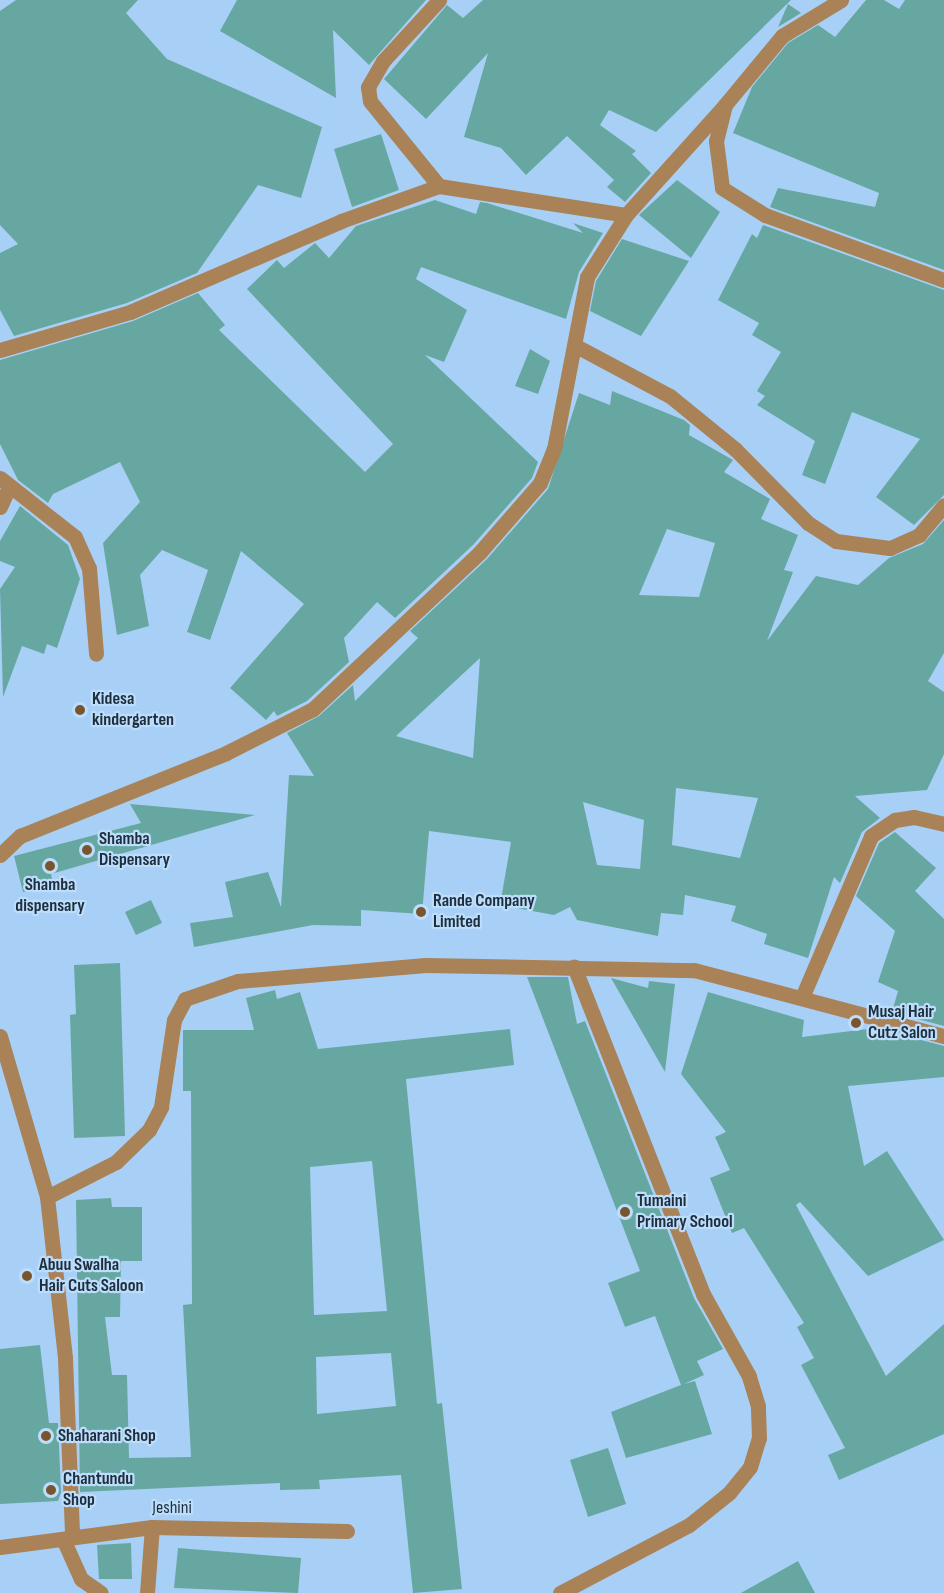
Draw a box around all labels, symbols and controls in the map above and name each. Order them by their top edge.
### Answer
place label: Kidesa kindergarten [92,689,174,732]
marker: Kidesa kindergarten [73,703,87,717]
place label: Shamba Dispensary [99,829,170,872]
marker: Shamba Dispensary [80,843,94,857]
marker: Shamba dispensary [43,859,57,873]
place label: Shamba dispensary [15,875,85,918]
place label: Rande Company Limited [433,891,535,934]
marker: Rande Company Limited [414,905,428,919]
place label: Musaj Hair Cutz Salon [868,1002,936,1044]
marker: Musaj Hair Cutz Salon [849,1016,863,1030]
place label: Tumaini Primary School [637,1191,733,1234]
marker: Tumaini Primary School [618,1205,632,1219]
place label: Abuu Swalha Hair Cuts Saloon [39,1255,144,1298]
marker: Abuu Swalha Hair Cuts Saloon [20,1269,34,1283]
place label: Shaharani Shop [58,1425,156,1447]
marker: Shaharani Shop [39,1429,53,1443]
place label: Chantundu Shop [63,1469,133,1512]
marker: Chantundu Shop [44,1483,58,1497]
street label: Jeshini [152,1497,192,1519]

